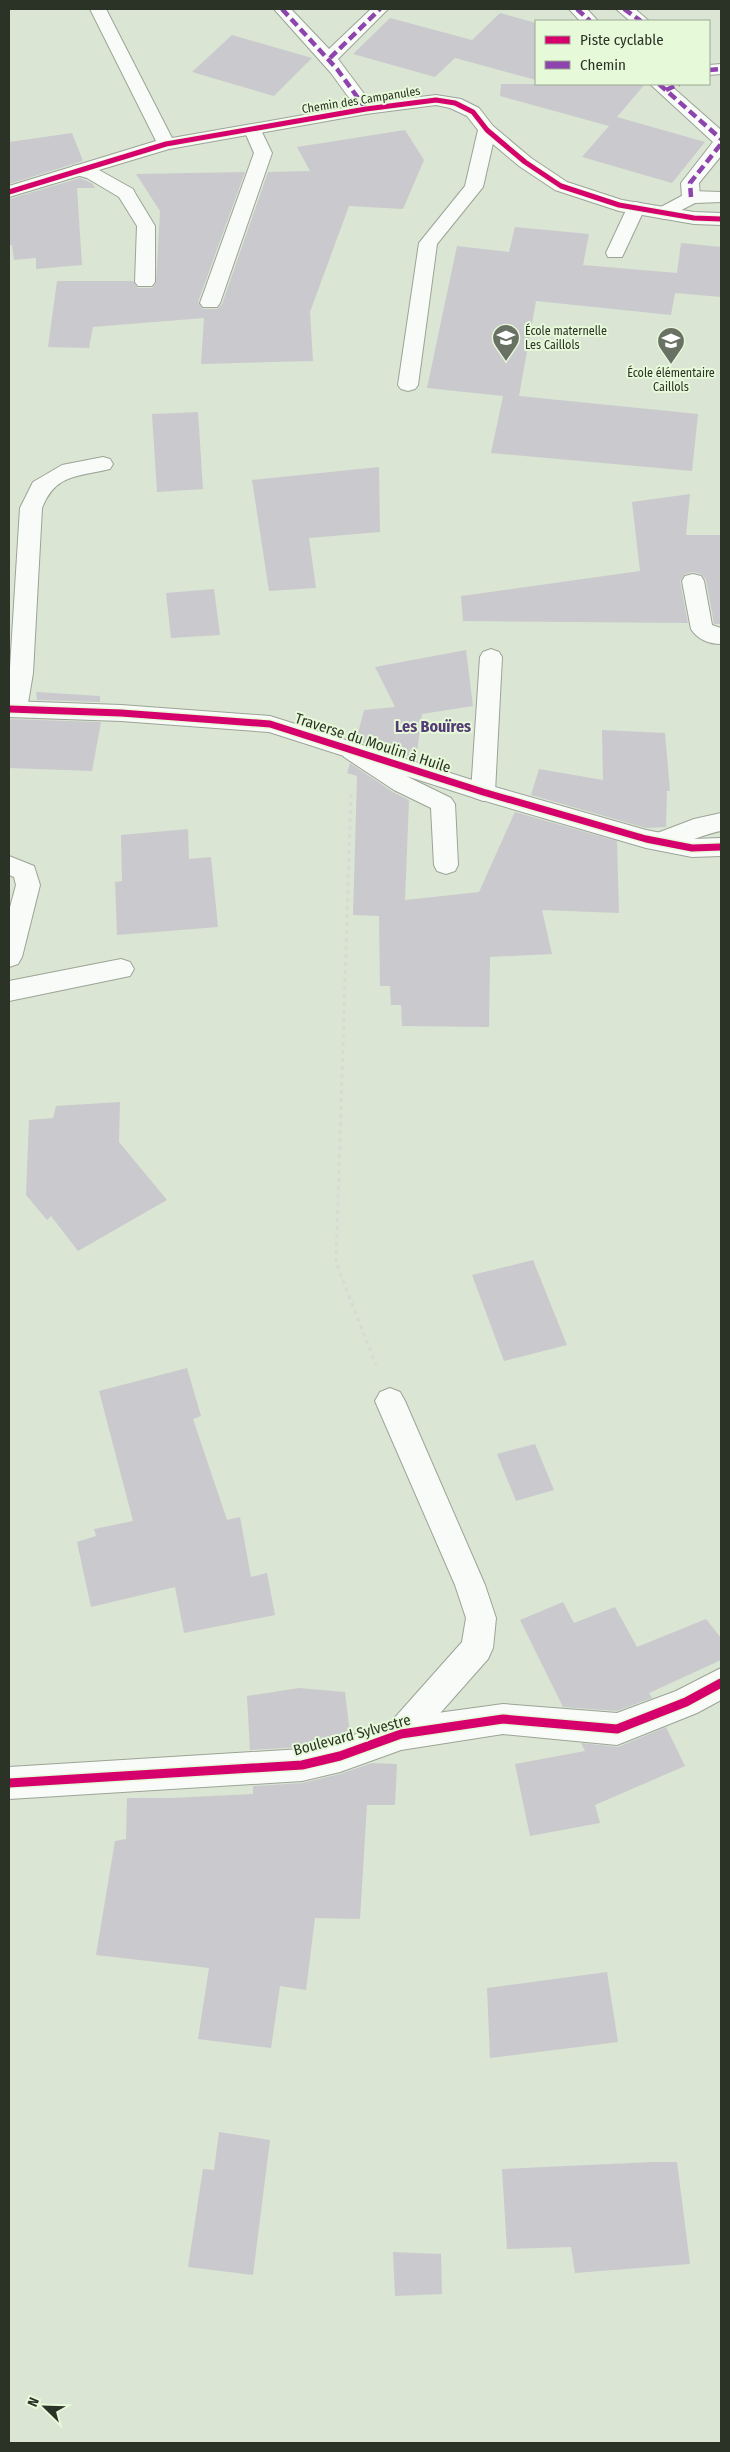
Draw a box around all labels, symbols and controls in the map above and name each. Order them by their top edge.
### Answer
legend [535,20,710,85]
text: Piste cyclable [580,31,664,49]
text: Chemin [580,56,626,74]
street label: Chemin des Campanules [301,84,421,116]
school or university icon: École maternelle Les Caillols [491,323,521,362]
place label: École maternelle Les Caillols [525,323,607,352]
school or university icon: École élémentaire Caillols [656,326,686,365]
place label: École élémentaire Caillols [627,365,715,394]
street label: Traverse du Moulin à Huile [293,709,453,777]
district label: Les Bouïres [395,717,471,736]
street label: Boulevard Sylvestre [291,1711,413,1759]
north arrow [20,2382,70,2432]
text: N [24,2395,43,2409]

